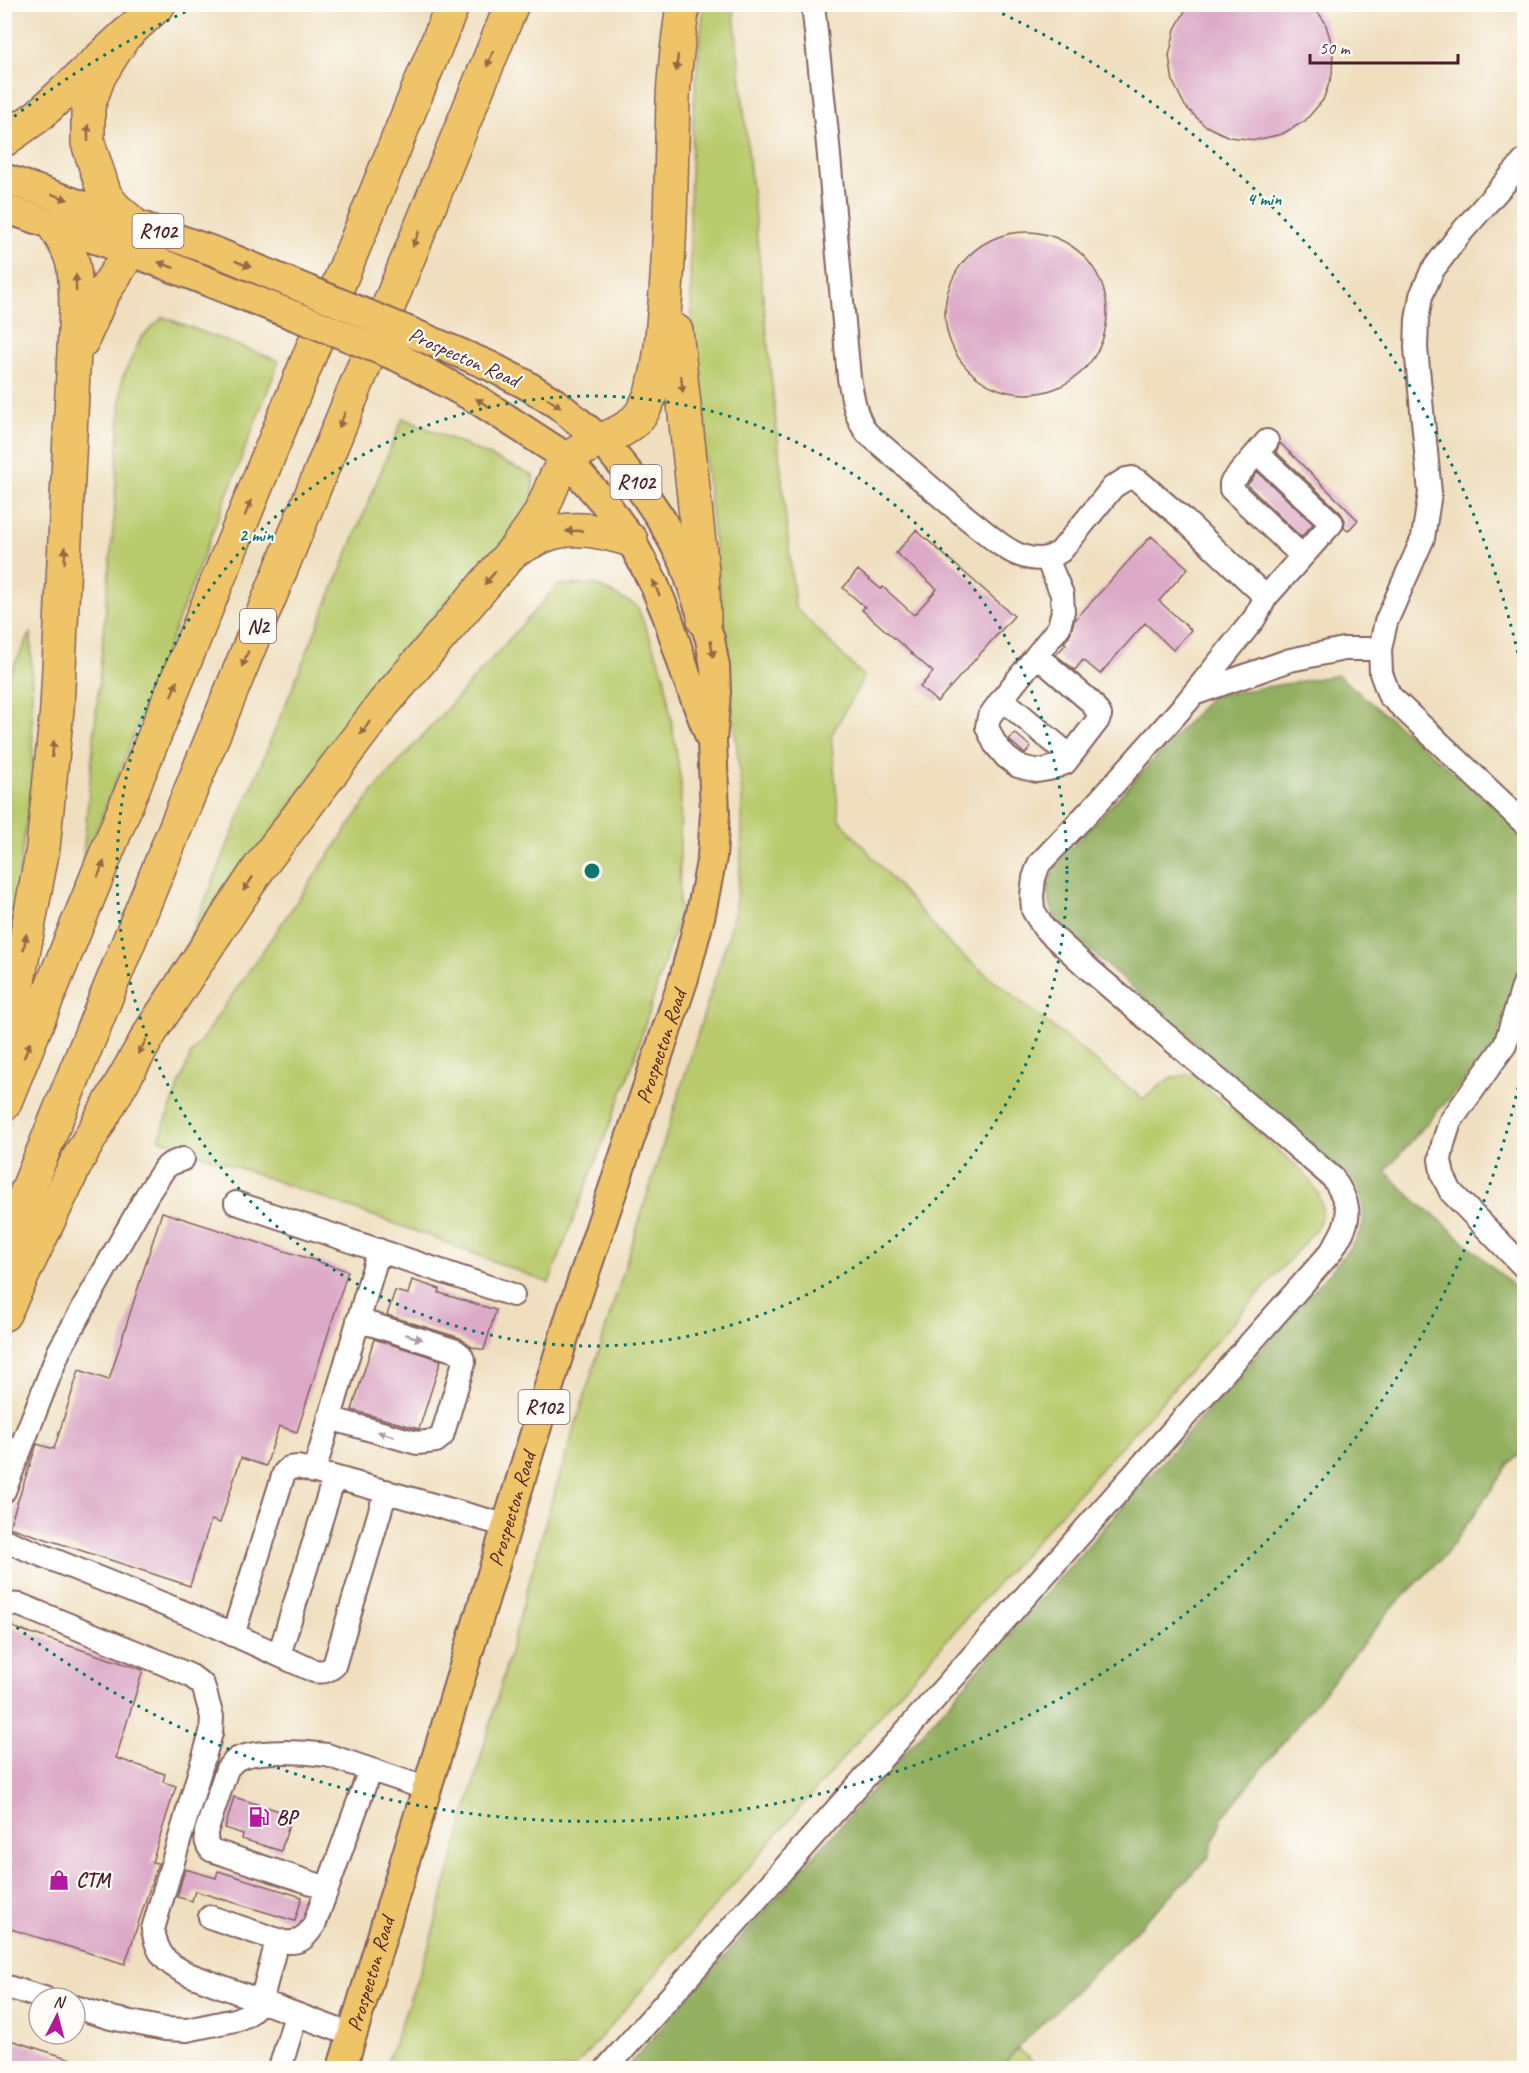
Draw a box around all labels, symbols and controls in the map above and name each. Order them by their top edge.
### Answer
scale bar [1310,27,1458,65]
text: 50 m [1319,37,1352,59]
one-way arrow [485,50,495,68]
one-way arrow [672,53,681,72]
one-way arrow [83,124,93,143]
text: 4 min [1247,188,1282,210]
one-way arrow [51,192,69,202]
road number: R102 [132,214,184,248]
one-way arrow [411,231,421,249]
one-way arrow [156,260,174,270]
one-way arrow [234,260,252,269]
one-way arrow [71,273,80,292]
street label: Prospecton Road [405,321,527,394]
one-way arrow [677,375,687,394]
one-way arrow [475,397,491,408]
one-way arrow [545,397,561,409]
one-way arrow [337,411,346,429]
road number: R102 [610,465,662,499]
one-way arrow [244,499,253,517]
text: 2 min [239,524,274,546]
one-way arrow [565,526,584,535]
one-way arrow [60,545,69,564]
one-way arrow [484,570,497,585]
one-way arrow [650,579,660,597]
road number: N2 [240,609,276,643]
one-way arrow [708,640,717,659]
one-way arrow [240,650,250,668]
one-way arrow [169,679,179,697]
one-way arrow [360,721,372,736]
one-way arrow [48,740,58,759]
one-way arrow [96,860,106,878]
centre of rings [582,861,602,881]
one-way arrow [243,876,254,893]
one-way arrow [21,933,30,952]
street label: Prospecton Road [630,983,693,1107]
one-way arrow [136,1039,147,1055]
one-way arrow [23,1041,32,1059]
one-way arrow [405,1333,423,1342]
road number: R102 [518,1390,570,1424]
one-way arrow [377,1429,395,1438]
street label: Prospecton Road [482,1445,542,1570]
place label: BP [276,1804,300,1830]
fuel station icon: BP [247,1805,271,1829]
place label: CTM [76,1867,112,1893]
shop icon: CTM [47,1868,71,1892]
street label: Prospecton Road [341,1910,401,2035]
north arrow [27,1986,87,2046]
text: N [52,1992,68,2013]

